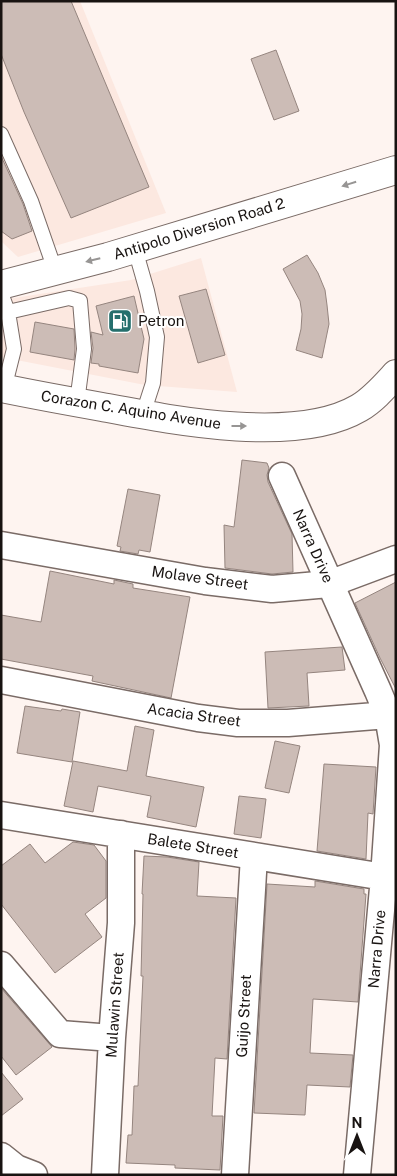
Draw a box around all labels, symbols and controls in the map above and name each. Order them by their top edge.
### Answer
one-way arrow [341,181,356,189]
street label: Antipolo Diversion Road 2 [111,194,287,263]
one-way arrow [85,256,100,264]
fuel station icon: Petron [107,308,133,334]
place label: Petron [138,312,184,329]
street label: Corazon C. Aquino Avenue [40,387,222,432]
one-way arrow [232,422,248,430]
street label: Narra Drive [290,506,337,585]
street label: Molave Street [151,562,250,593]
street label: Acacia Street [146,700,242,730]
street label: Balete Street [146,830,240,861]
street label: Narra Drive [365,909,388,989]
street label: Mulawin Street [102,951,127,1059]
street label: Guijo Street [233,974,254,1058]
north arrow [332,1111,382,1161]
text: N [352,1115,362,1131]

